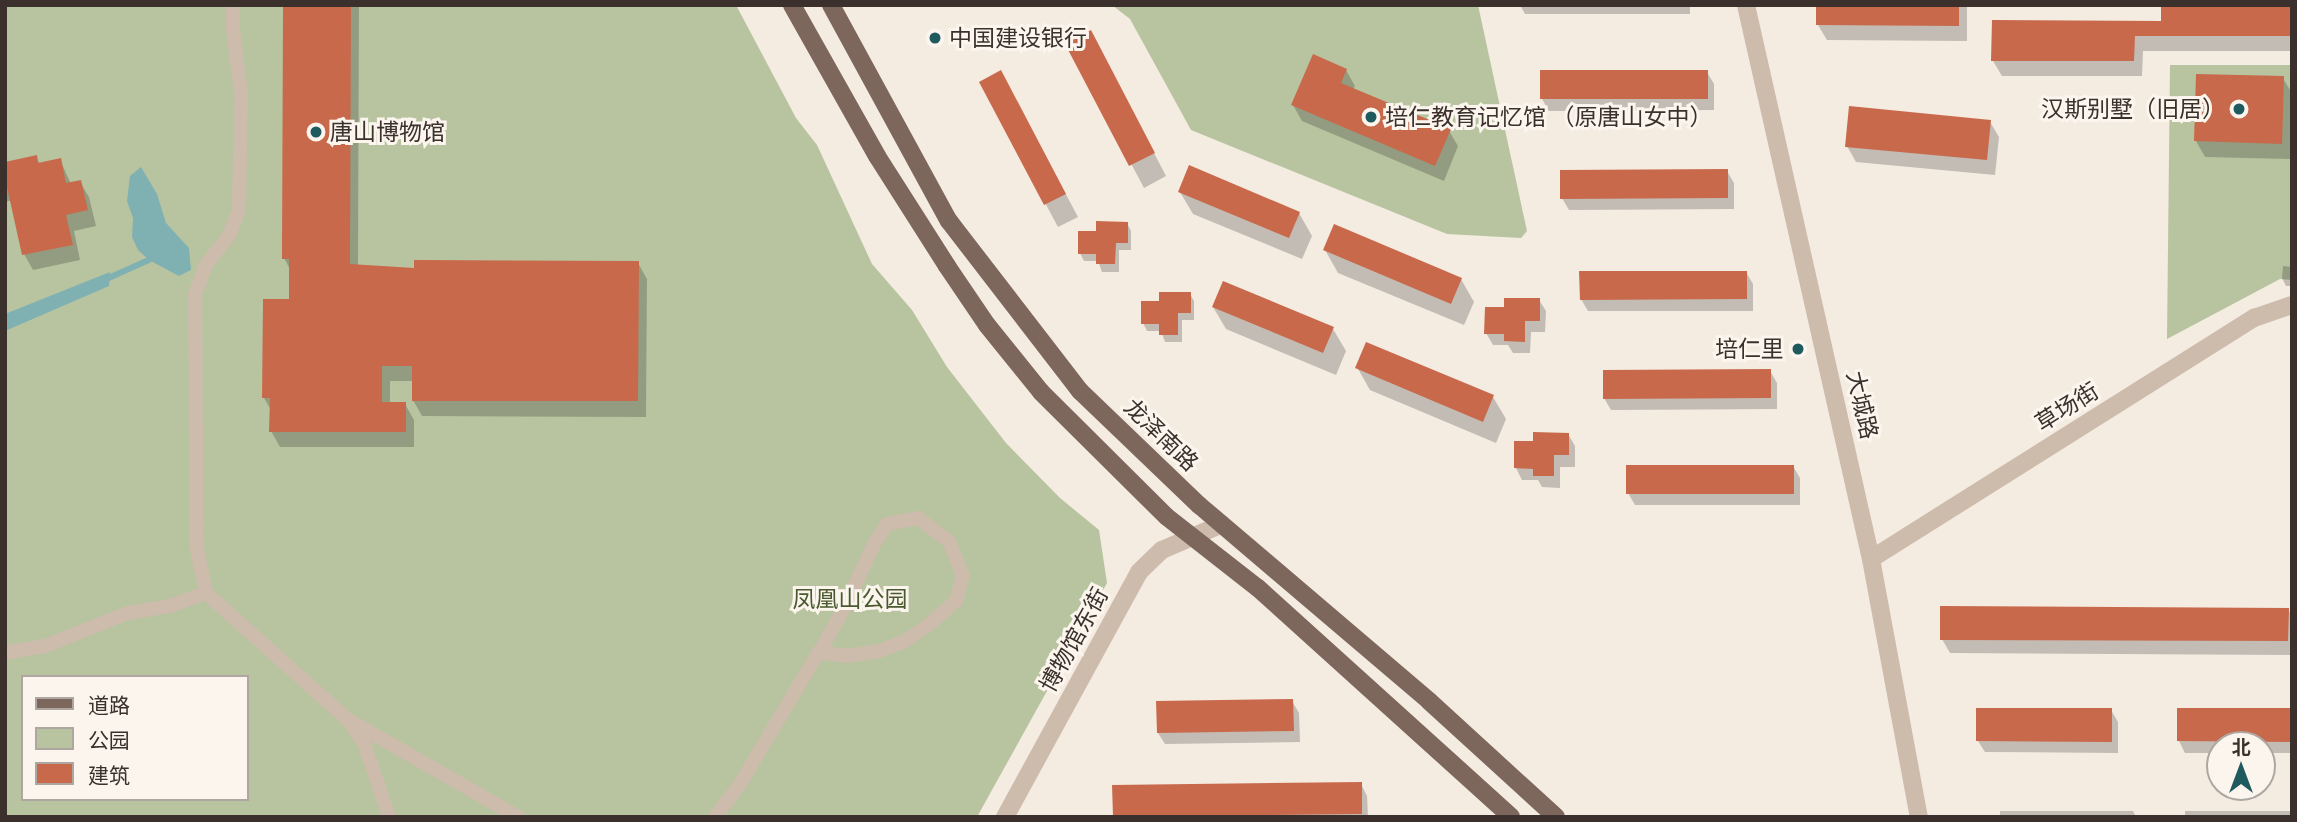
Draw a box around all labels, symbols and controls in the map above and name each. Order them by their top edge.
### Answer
place label: 中国建设银行 [949,24,1087,52]
marker: 中国建设银行 [927,30,943,46]
place label: 汉斯别墅（旧居） [2041,95,2225,123]
marker: 汉斯别墅（旧居） [2231,101,2247,117]
place label: 培仁教育记忆馆 （原唐山女中） [1385,103,1713,131]
marker: 培仁教育记忆馆 （原唐山女中） [1363,109,1379,125]
place label: 唐山博物馆 [330,118,445,146]
marker: 唐山博物馆 [308,124,324,140]
place label: 培仁里 [1715,335,1784,363]
marker: 培仁里 [1790,341,1806,357]
street label: 大城路 [1841,368,1883,442]
street label: 草场街 [2030,377,2104,437]
street label: 龙泽南路 [1118,393,1204,477]
street label: 博物馆东街 [1034,583,1114,697]
park label: 凤凰山公园 [793,585,907,613]
legend [21,675,248,801]
text: 道路 [88,693,130,718]
text: 公园 [88,728,130,753]
north arrow [2206,731,2276,801]
text: 北 [2231,736,2251,758]
text: 建筑 [88,763,130,788]

